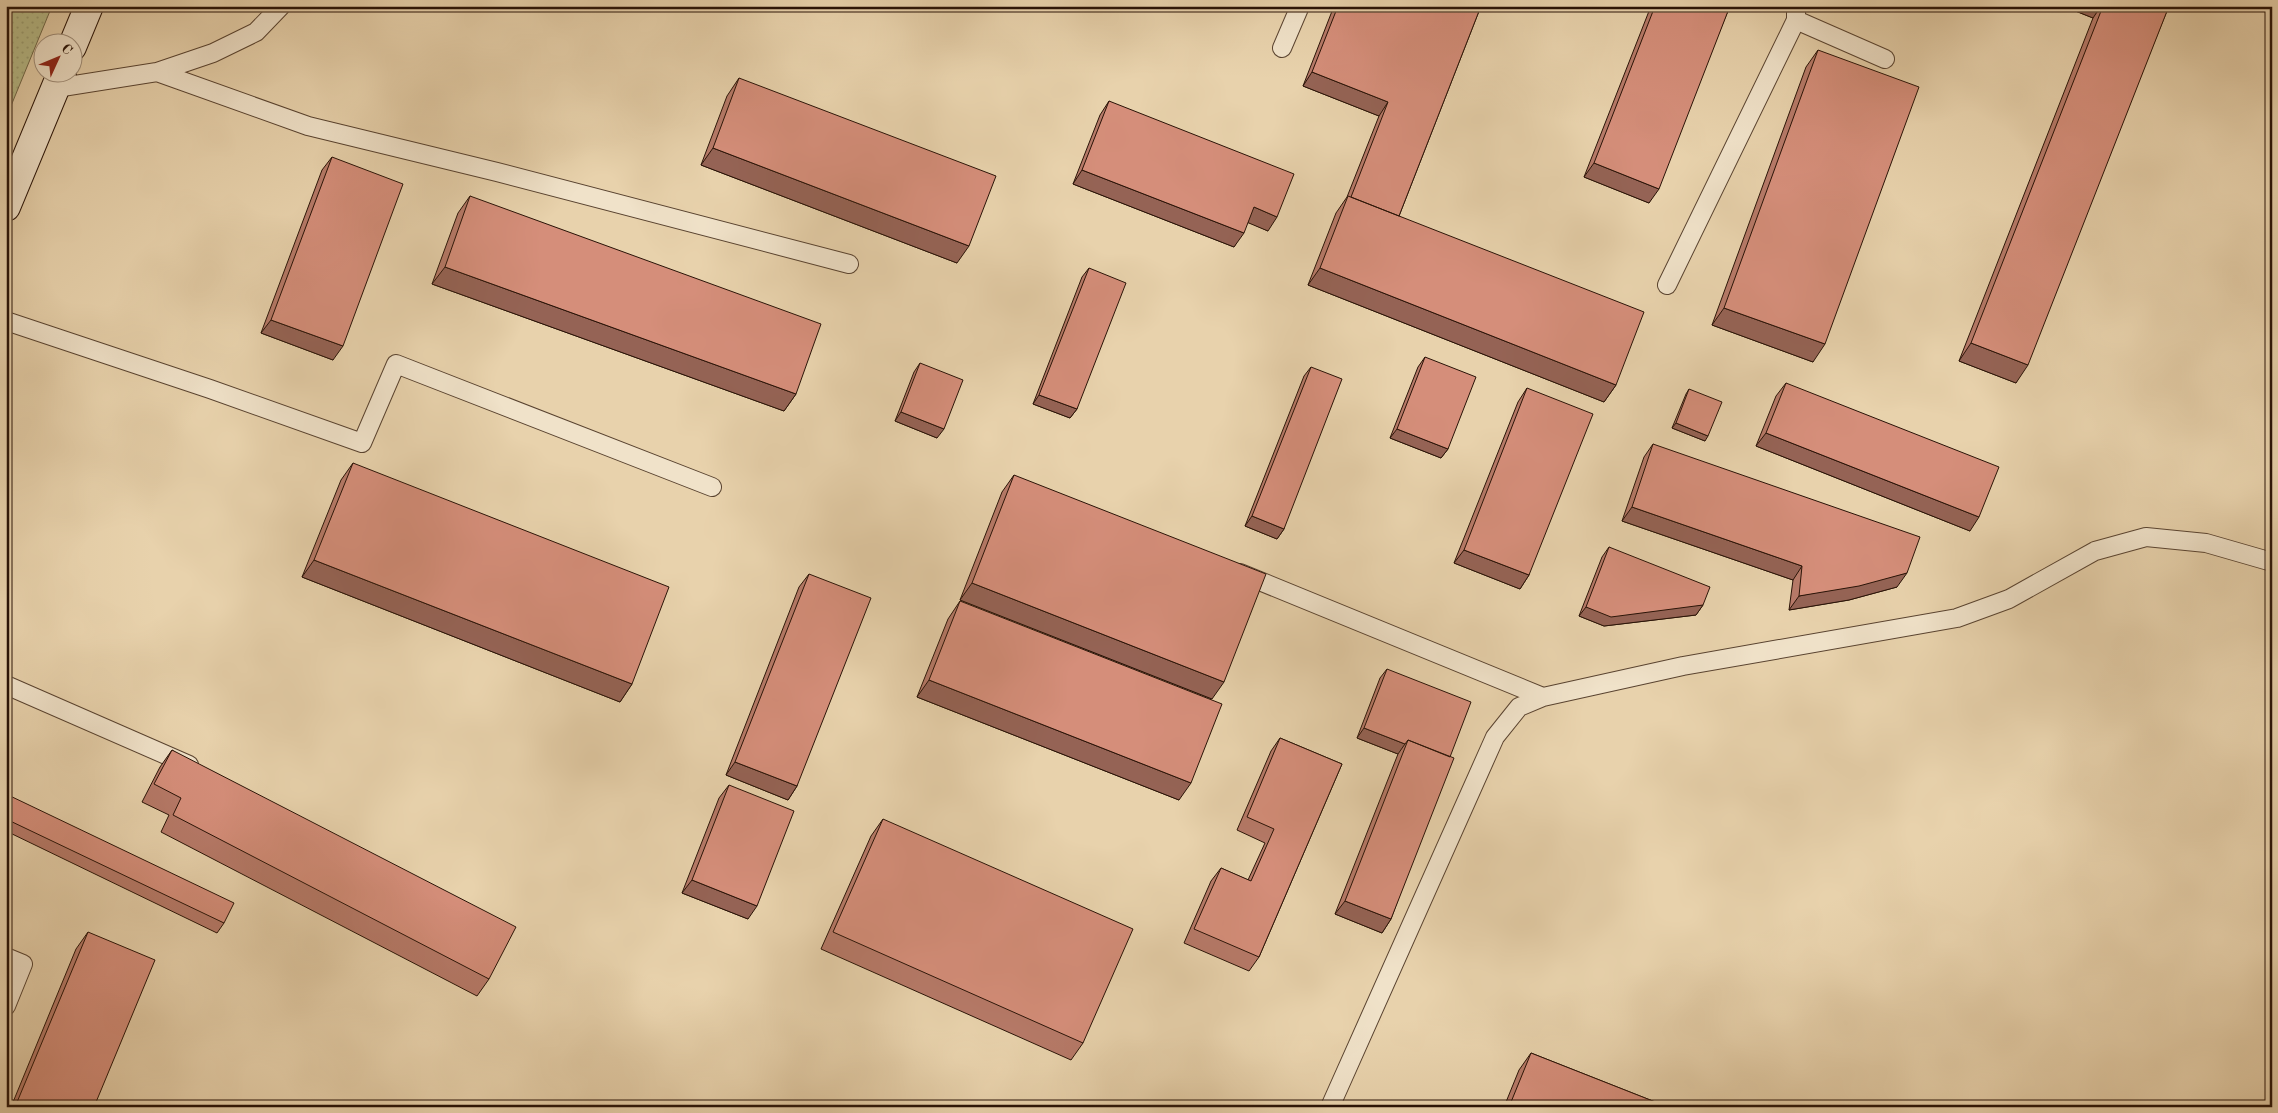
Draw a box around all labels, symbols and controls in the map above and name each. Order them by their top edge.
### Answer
north arrow [32,32,82,82]
text: С [58,41,75,58]

